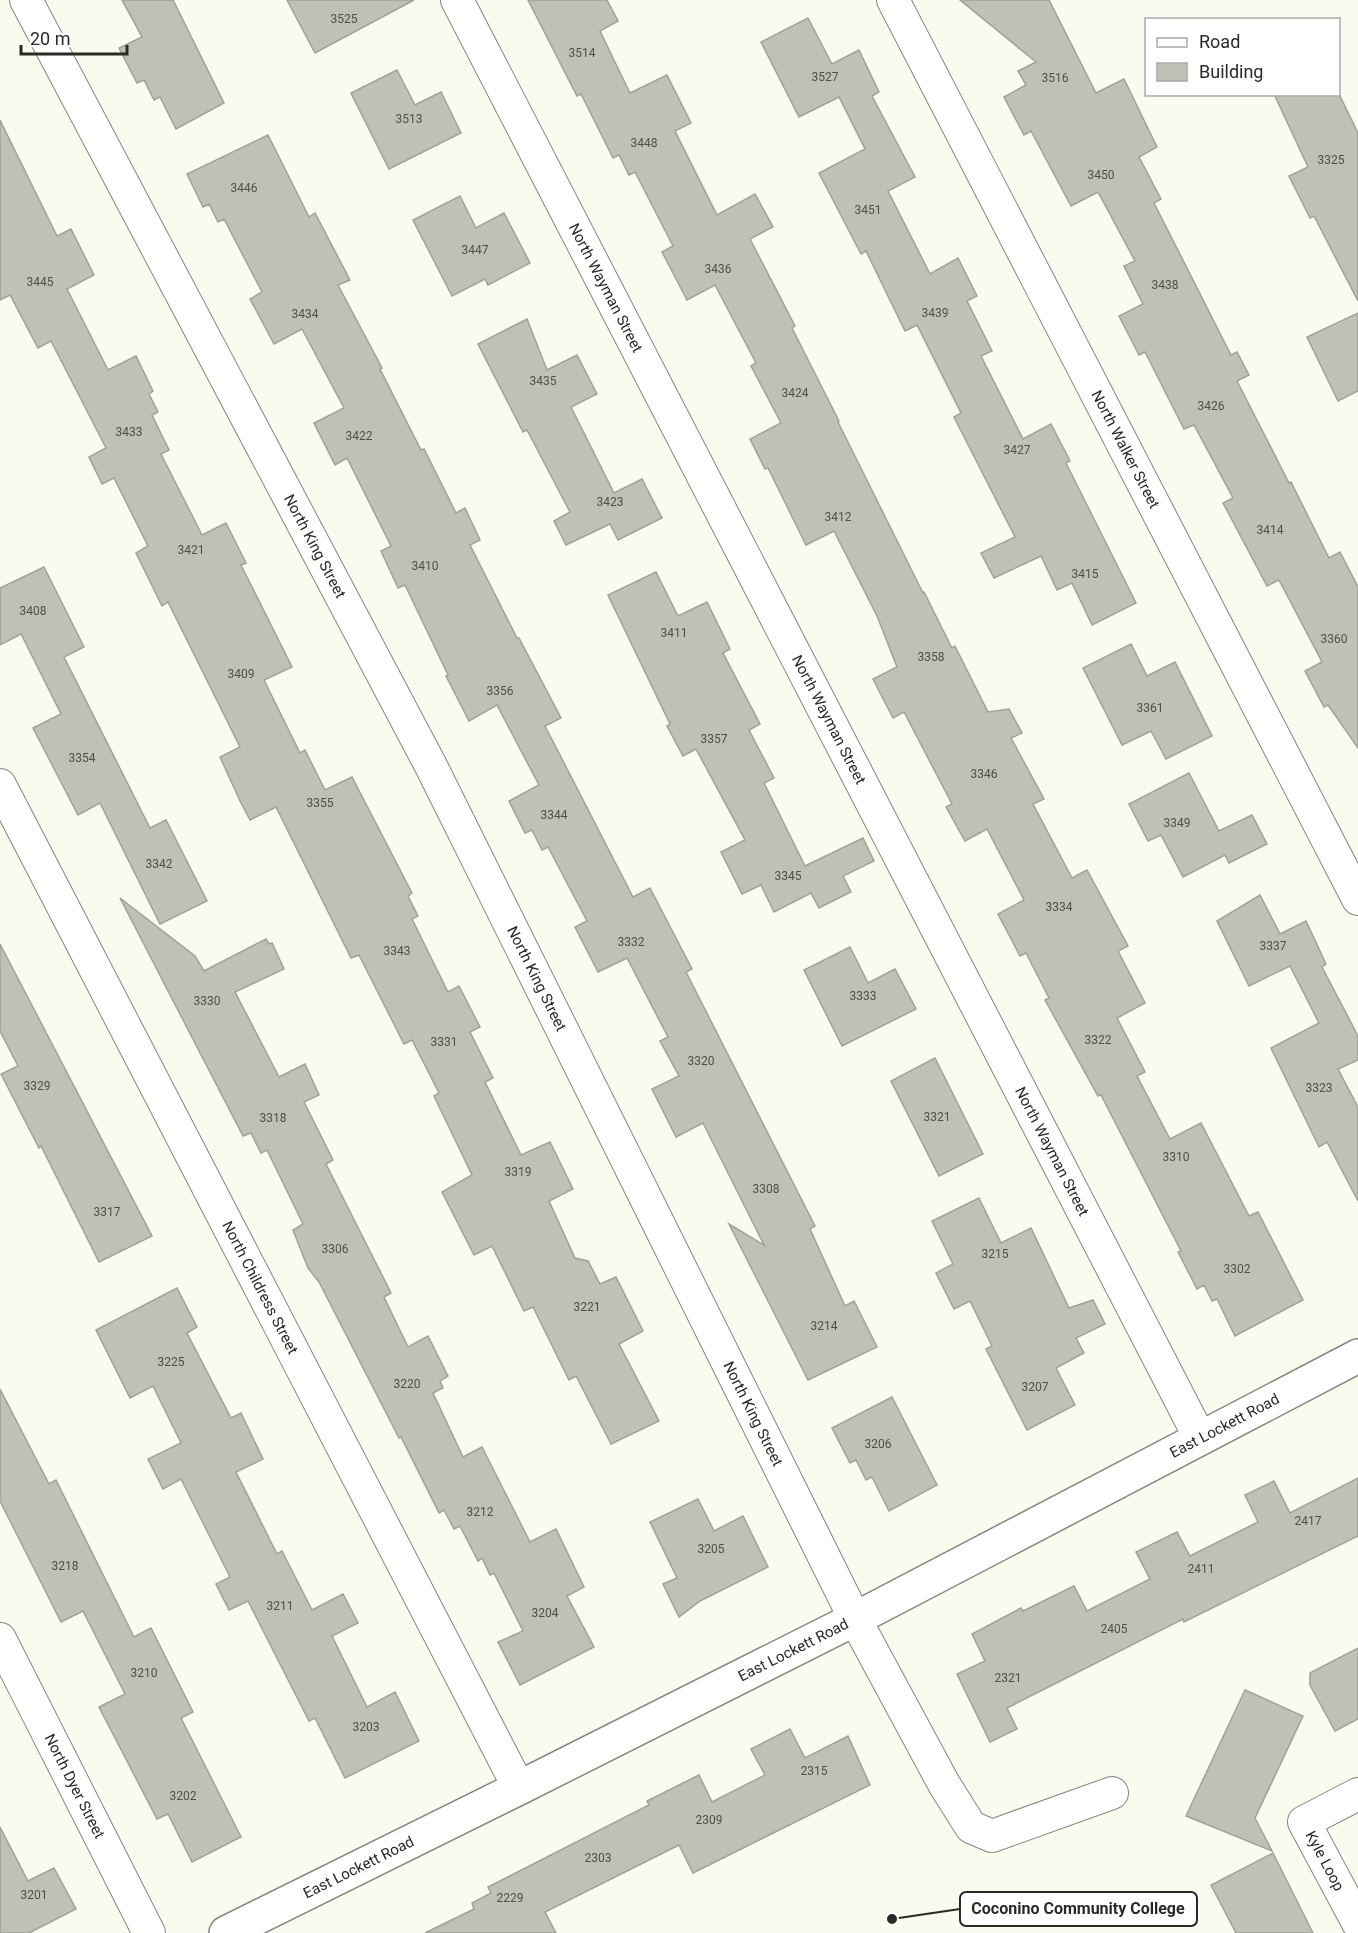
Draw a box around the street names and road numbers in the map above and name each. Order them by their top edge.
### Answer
street label: North Wayman Street [565,220,647,356]
street label: North Walker Street [1088,387,1163,512]
street label: North King Street [280,491,350,601]
street label: North Wayman Street [788,652,870,787]
street label: North King Street [503,923,570,1034]
street label: North Wayman Street [1011,1084,1093,1219]
street label: North Childress Street [218,1218,302,1357]
street label: North King Street [719,1358,787,1469]
street label: East Lockett Road [1167,1390,1282,1462]
street label: East Lockett Road [735,1615,851,1685]
street label: North Dyer Street [41,1731,109,1842]
street label: Kyle Loop [1302,1828,1348,1894]
street label: East Lockett Road [300,1832,417,1902]

